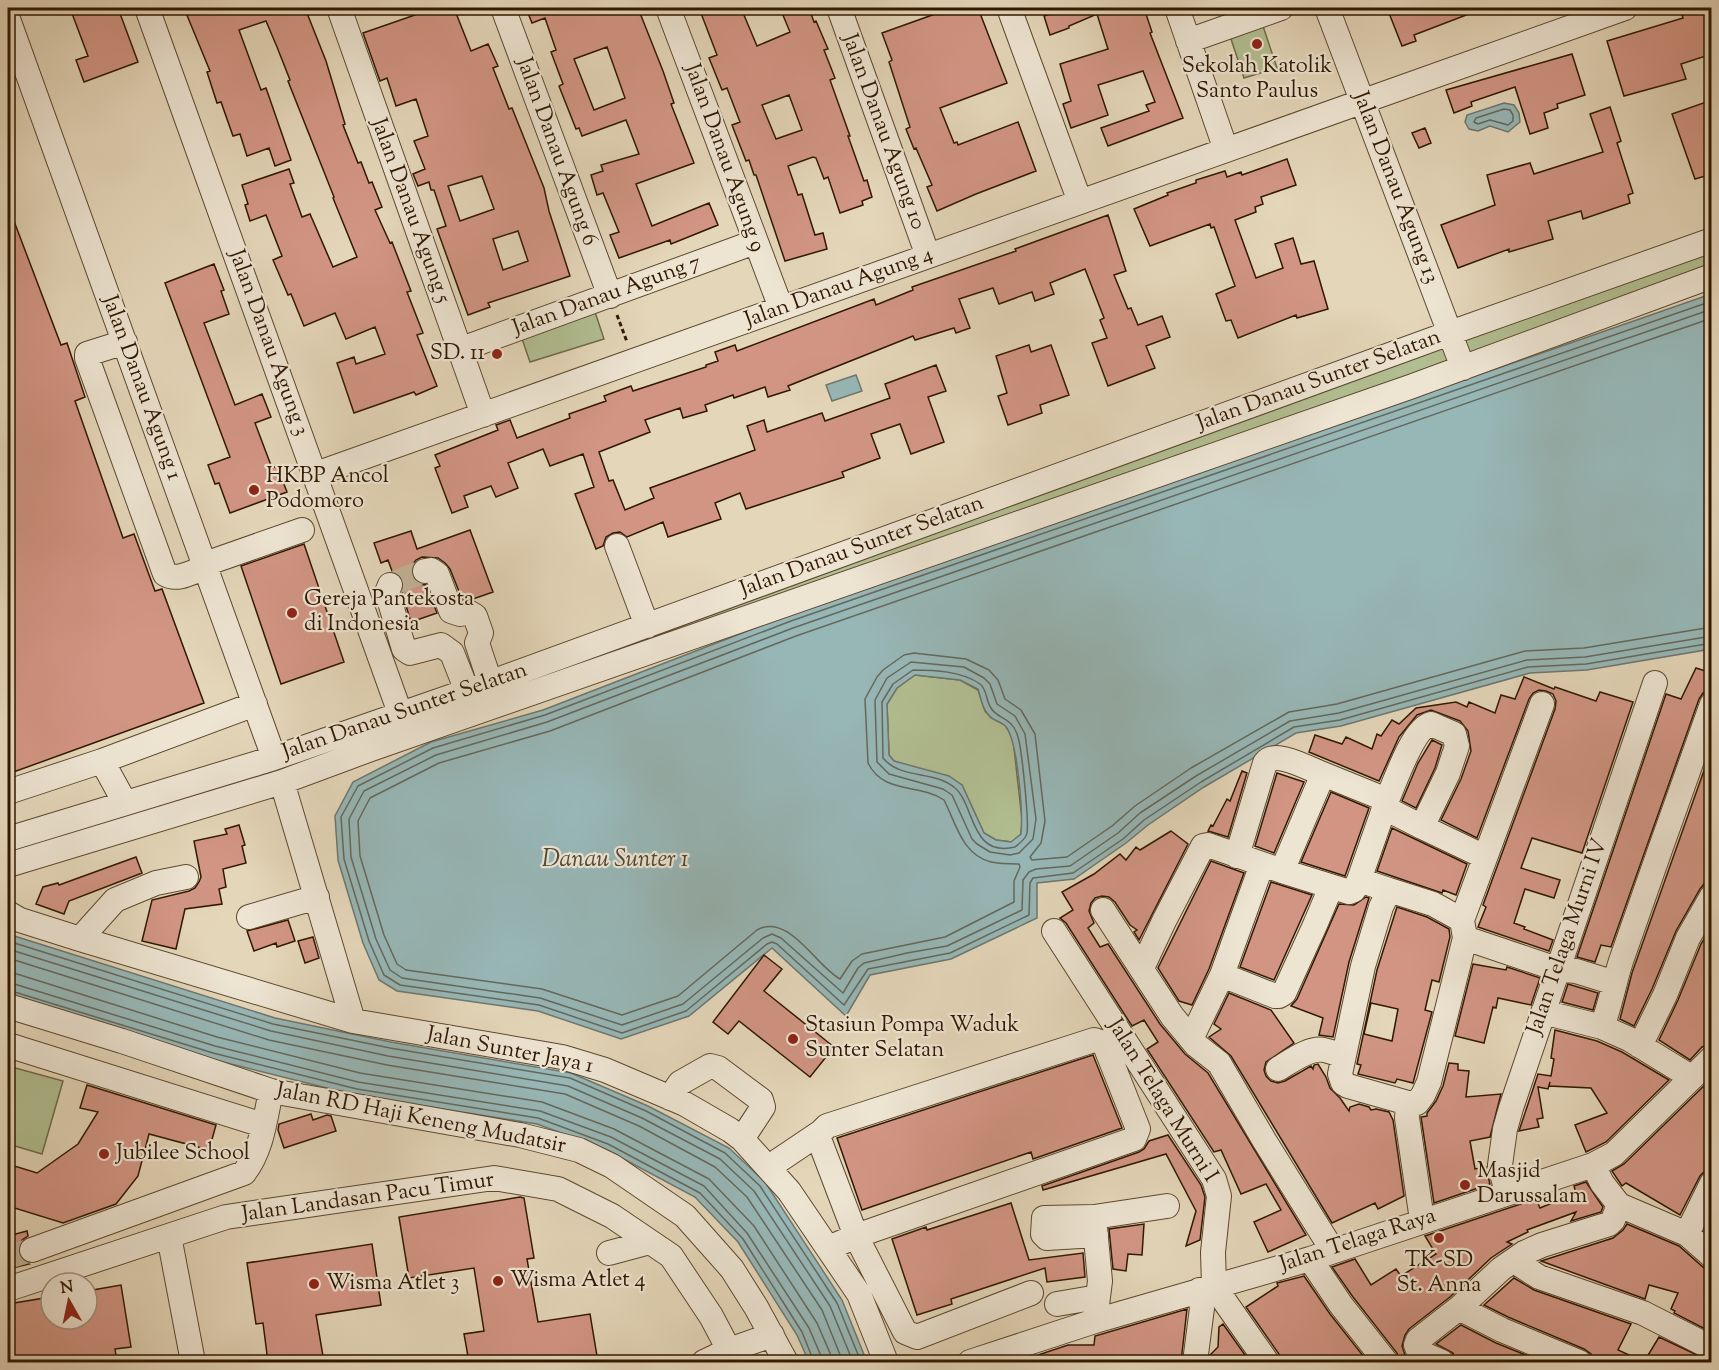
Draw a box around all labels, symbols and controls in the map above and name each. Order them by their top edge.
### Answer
street label: Jalan Danau Agung 10 [832,29,933,234]
marker: Sekolah Katolik Santo Paulus [1250,37,1264,51]
place label: Sekolah Katolik Santo Paulus [1182,51,1332,108]
street label: Jalan Danau Agung 6 [507,52,605,251]
street label: Jalan Danau Agung 9 [675,59,773,256]
street label: Jalan Danau Agung 13 [1343,86,1446,289]
street label: Jalan Danau Agung 5 [361,113,459,308]
street label: Jalan Danau Agung 4 [739,239,938,337]
street label: Jalan Danau Agung 3 [219,244,317,441]
street label: Jalan Danau Agung 7 [507,247,706,345]
street label: Jalan Danau Agung 1 [92,290,190,485]
street label: Jalan Danau Sunter Selatan [1192,322,1445,440]
place label: SD. 11 [430,338,486,370]
marker: SD. 11 [490,347,504,361]
place label: HKBP Ancol Podomoro [266,461,389,518]
marker: HKBP Ancol Podomoro [247,483,261,497]
street label: Jalan Danau Sunter Selatan [735,488,988,606]
place label: Gereja Pantekosta di Indonesia [304,584,474,641]
marker: Gereja Pantekosta di Indonesia [285,606,299,620]
street label: Jalan Danau Sunter Selatan [277,655,532,769]
street label: Jalan Telaga Murni IV [1519,834,1617,1040]
water label: Danau Sunter 1 [542,843,688,877]
place label: Stasiun Pompa Waduk Sunter Selatan [805,1010,1019,1067]
street label: Jalan Telaga Murni I [1098,1012,1225,1189]
street label: Jalan Sunter Jaya 1 [423,1019,597,1083]
marker: Stasiun Pompa Waduk Sunter Selatan [786,1032,800,1046]
street label: Jalan RD Haji Keneng Mudatsir [272,1075,569,1163]
place label: Jubilee School [115,1138,250,1170]
marker: Jubilee School [97,1147,111,1161]
place label: Masjid Darussalam [1477,1156,1587,1213]
street label: Jalan Landasan Pacu Timur [239,1164,496,1232]
marker: Masjid Darussalam [1458,1178,1472,1192]
street label: Jalan Telaga Raya [1275,1201,1440,1282]
marker: TK-SD St. Anna [1432,1231,1446,1245]
place label: TK-SD St. Anna [1397,1245,1481,1302]
place label: Wisma Atlet 4 [510,1265,646,1297]
place label: Wisma Atlet 3 [326,1268,459,1300]
north arrow [39,1271,99,1331]
marker: Wisma Atlet 4 [491,1274,505,1288]
text: N [59,1276,75,1301]
marker: Wisma Atlet 3 [307,1277,321,1291]

